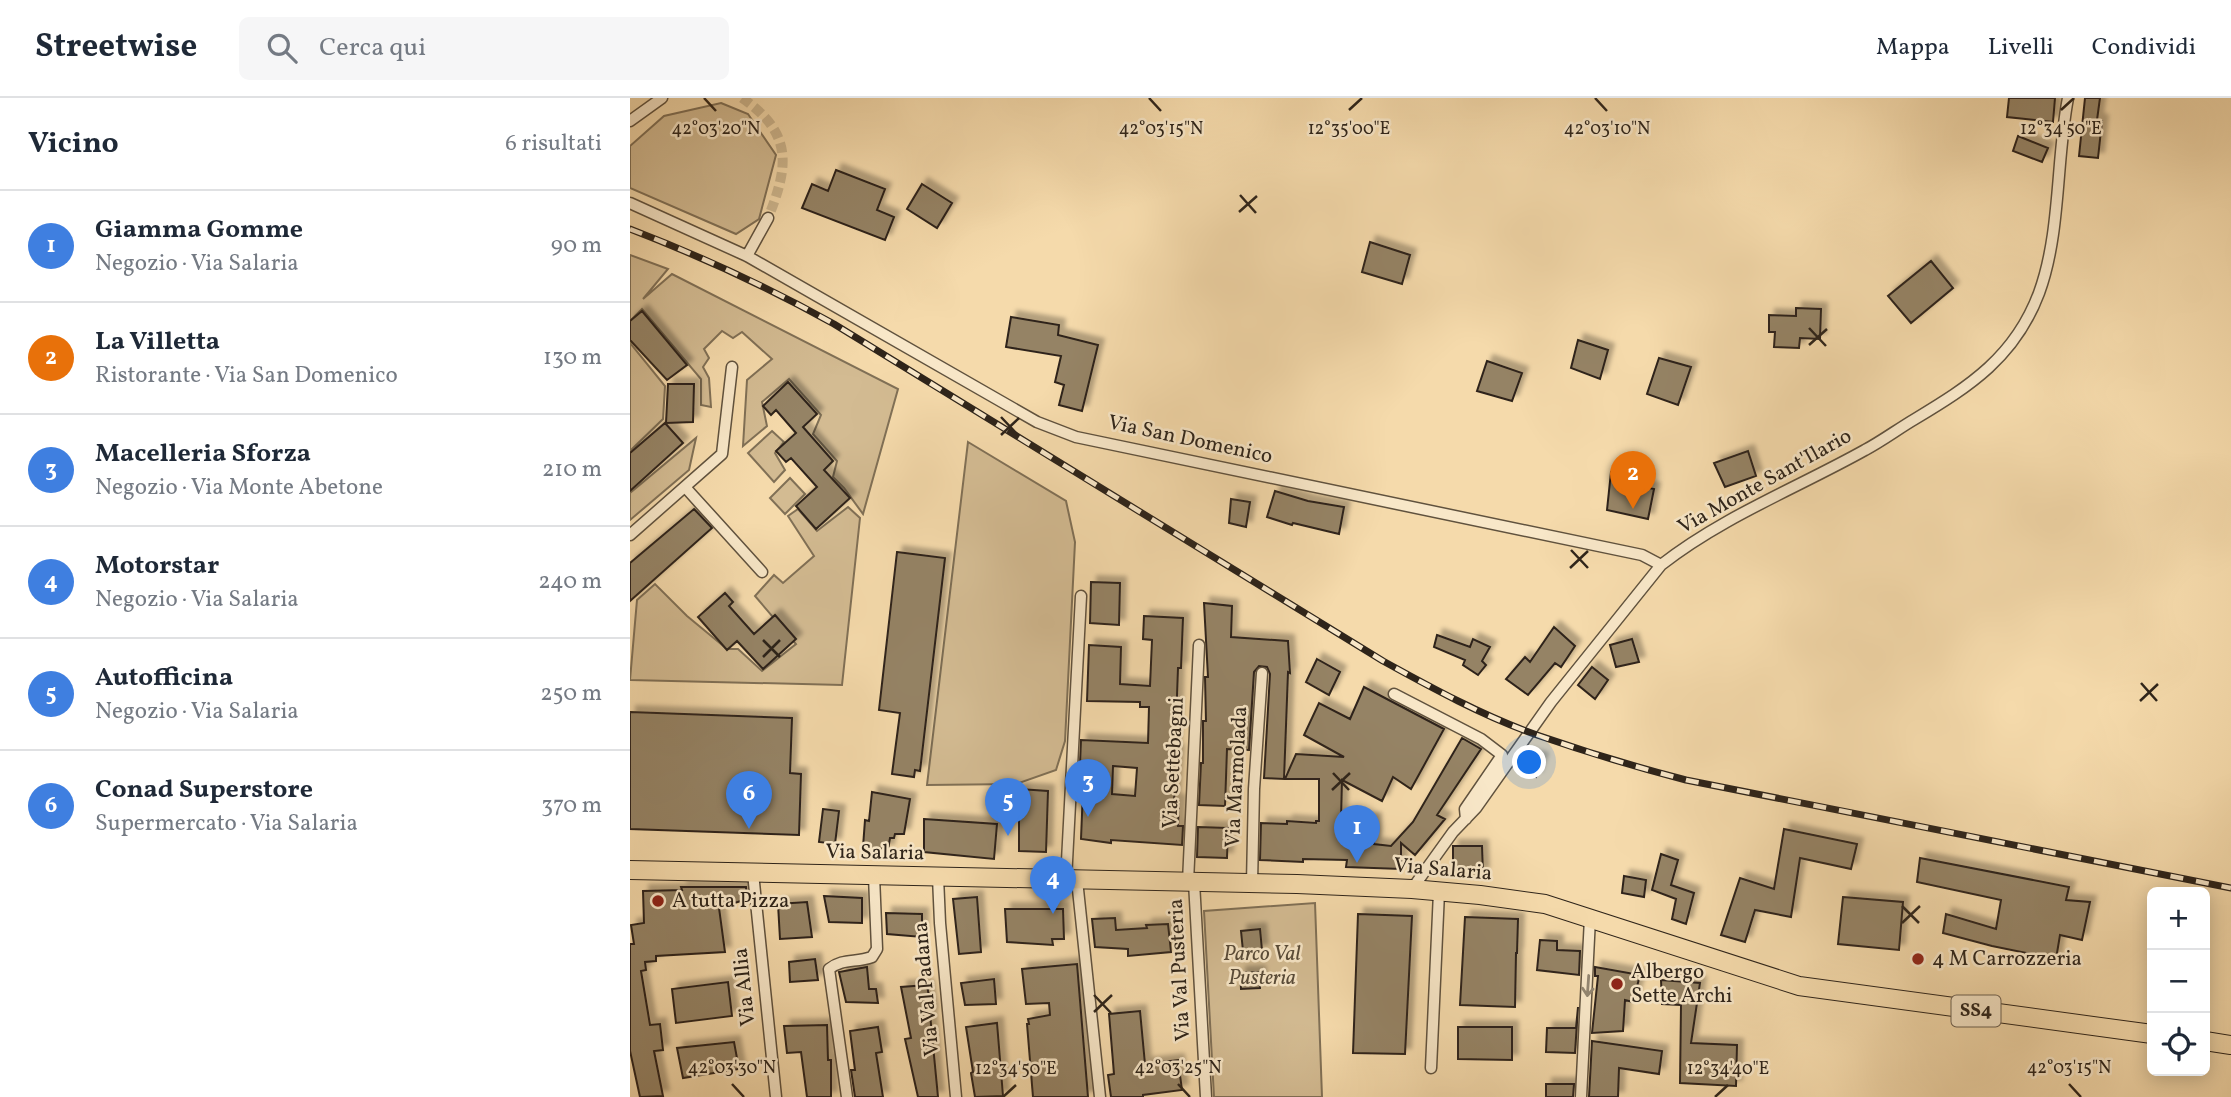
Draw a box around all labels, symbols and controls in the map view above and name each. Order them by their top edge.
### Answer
search box [239,17,729,80]
text: Streetwise [35,25,197,71]
icon: search [263,29,301,67]
text: Cerca qui [319,30,426,66]
text: Mappa [1876,31,1950,65]
text: Livelli [1988,31,2054,65]
text: Condividi [2092,31,2196,65]
text: 42°03'20"N [672,117,760,142]
text: 42°03'15"N [1119,117,1203,142]
text: 12°35'00"E [1308,117,1391,142]
text: 42°03'10"N [1564,117,1650,142]
text: 12°34'50"E [2020,117,2102,142]
text: Vicino [28,123,119,165]
text: 6 risultati [505,128,602,160]
text: Giamma Gomme [95,212,303,248]
text: 1 [46,230,56,262]
text: 90 m [551,230,602,262]
text: Negozio · Via Salaria [95,248,299,280]
text: La Villetta [95,324,220,360]
text: 2 [45,342,57,374]
text: 130 m [543,342,602,374]
text: Ristorante · Via San Domenico [95,360,398,392]
street label: Via San Domenico [1105,408,1275,472]
street label: Via Monte Sant'Ilario [1673,422,1857,542]
text: Macelleria Sforza [95,436,311,472]
pin: 2 [1610,451,1656,509]
text: 3 [45,454,57,486]
text: 210 m [542,454,602,486]
text: Negozio · Via Monte Abetone [95,472,383,504]
text: Motorstar [95,548,219,584]
text: 4 [44,566,58,598]
text: 240 m [538,566,602,598]
text: Negozio · Via Salaria [95,584,299,616]
text: Autofficina [95,660,233,696]
text: 5 [45,678,57,710]
text: 250 m [540,678,602,710]
text: Negozio · Via Salaria [95,696,299,728]
street label: Via Settebagni [1156,696,1192,830]
street label: Via Marmolada [1219,705,1255,849]
your location [1512,745,1546,779]
pin: 3 [1065,759,1111,817]
pin: 6 [726,771,772,829]
text: Conad Superstore [95,772,313,808]
pin: 5 [985,778,1031,836]
text: 6 [45,790,57,822]
text: 370 m [541,790,602,822]
pin: 1 [1334,805,1380,863]
text: Supermercato · Via Salaria [95,808,358,840]
street label: Via Salaria [825,838,925,868]
street label: Via Salaria [1393,851,1493,889]
pin: 4 [1030,856,1076,914]
place label: A tutta Pizza [672,887,789,916]
map controls [2147,887,2210,1076]
button: + [2147,887,2210,950]
marker: A tutta Pizza [650,893,666,909]
street label: Via Val Pusteria [1162,898,1198,1042]
street label: Via Val Padana [907,920,947,1058]
park label: Parco Val Pusteria [1223,940,1301,993]
place label: 4 M Carrozzeria [1932,945,2082,974]
street label: Via Allia [726,946,764,1028]
button: − [2147,950,2210,1013]
marker: 4 M Carrozzeria [1910,951,1926,967]
place label: Albergo Sette Archi [1631,958,1732,1011]
one-way arrow [1581,975,1594,998]
marker: Albergo Sette Archi [1609,976,1625,992]
road number: SS4 [1952,995,2000,1026]
button: locate [2147,1013,2210,1076]
text: 42°03'30"N [688,1056,776,1081]
text: 42°03'25"N [1134,1056,1222,1081]
text: 42°03'15"N [2027,1056,2111,1081]
text: 12°34'50"E [975,1057,1057,1082]
text: 12°34'40"E [1687,1057,1769,1082]

